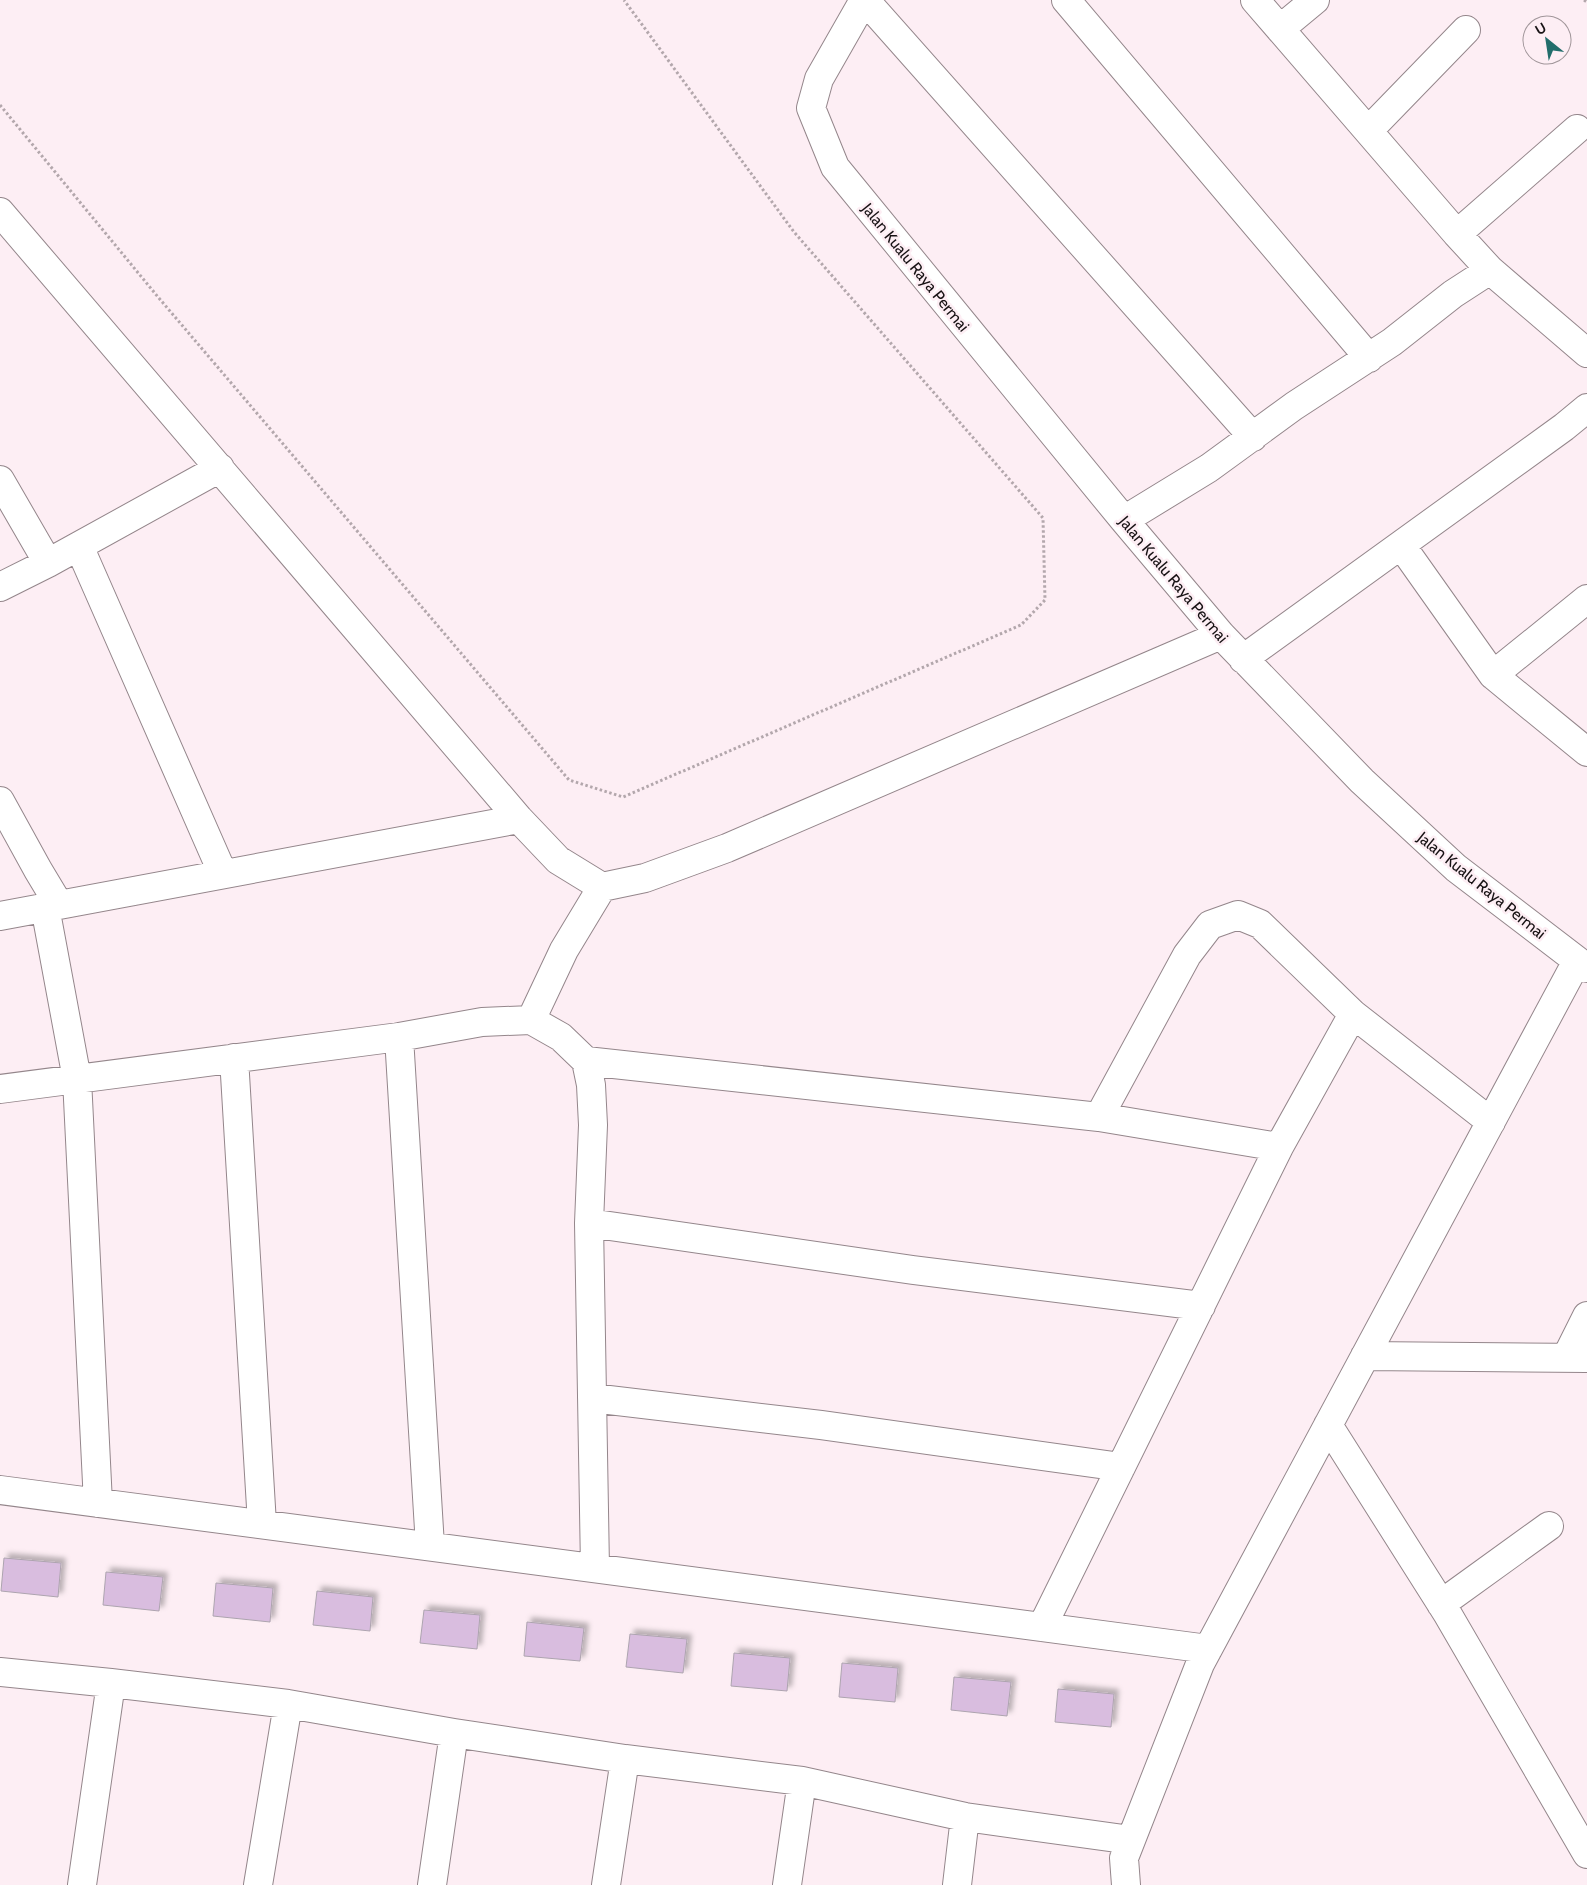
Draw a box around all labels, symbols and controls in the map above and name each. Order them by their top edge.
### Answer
north arrow [1522,15,1572,65]
text: U [1532,18,1549,39]
street label: Jalan Kualu Raya Permai [857,199,973,335]
street label: Jalan Kualu Raya Permai [1114,511,1232,647]
street label: Jalan Kualu Raya Permai [1413,827,1550,943]

